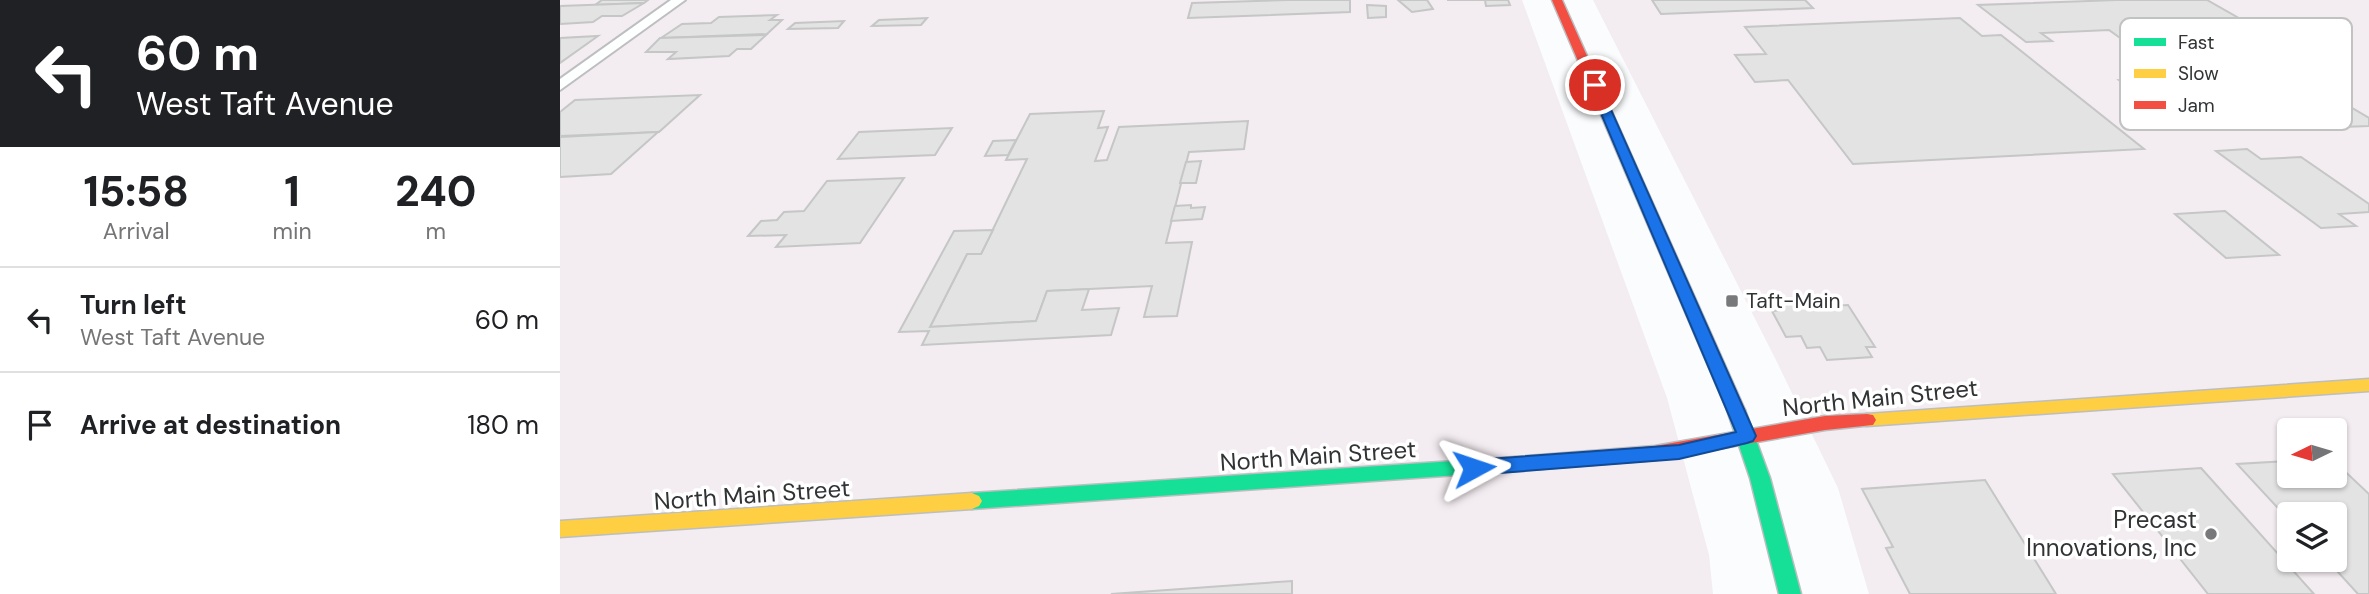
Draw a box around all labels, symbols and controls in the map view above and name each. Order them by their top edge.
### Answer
legend [2120,18,2352,130]
text: 60 m [136,21,259,85]
icon: left [21,28,112,119]
text: Fast [2178,30,2214,55]
pin [1565,55,1625,115]
text: Slow [2178,61,2219,86]
icon: arrive [1576,66,1614,104]
text: West Taft Avenue [136,83,394,125]
text: Jam [2178,93,2215,118]
text: 15:58 [84,164,189,219]
text: 1 [284,164,300,219]
text: 240 [395,164,476,219]
text: Arrival [103,216,170,246]
text: min [272,216,312,246]
text: m [426,216,446,246]
place label: Taft-Main [1746,287,1841,315]
text: Turn left [80,288,187,322]
marker: Taft-Main [1724,293,1740,309]
icon: left [21,301,59,339]
text: 60 m [475,303,539,337]
text: West Taft Avenue [80,322,265,352]
street label: North Main Street [1781,372,1979,423]
icon: arrive [21,406,59,444]
text: Arrive at destination [80,408,341,442]
text: 180 m [467,408,539,442]
north arrow [2277,418,2347,488]
map controls [2277,418,2347,572]
position arrow [1437,431,1511,505]
street label: North Main Street [1219,433,1417,478]
street label: North Main Street [653,472,851,517]
button: layers [2277,502,2347,572]
place label: Precast Innovations, Inc [2026,504,2197,563]
marker: Precast Innovations, Inc [2203,526,2219,542]

